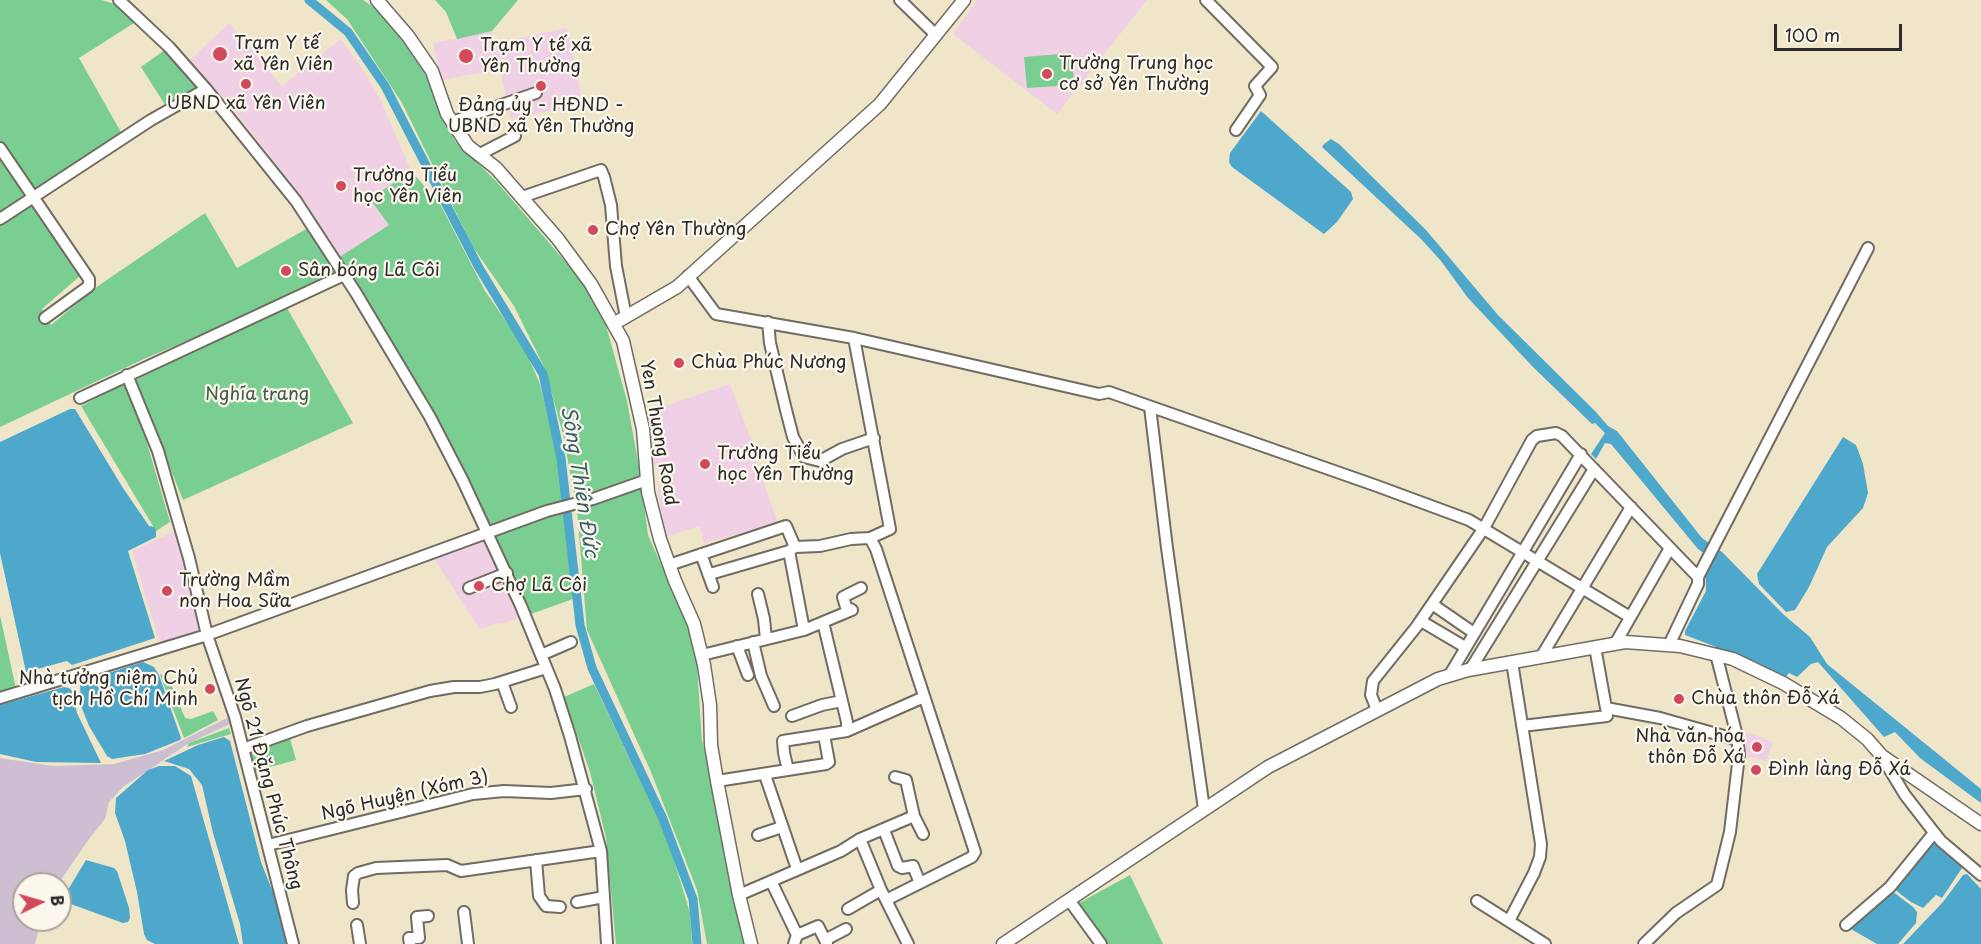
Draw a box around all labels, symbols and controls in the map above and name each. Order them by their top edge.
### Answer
scale bar [1777,12,1904,50]
text: 100 m [1785,21,1840,48]
place label: Trạm Y tế xã Yên Viên [234,33,333,76]
place label: Trạm Y tế xã Yên Thường [480,35,592,78]
marker: Trạm Y tế xã Yên Viên [211,45,229,63]
marker: Trạm Y tế xã Yên Thường [457,47,475,65]
place label: Trường Trung học cơ sở Yên Thường [1059,53,1213,96]
marker: Trường Trung học cơ sở Yên Thường [1040,67,1054,81]
marker: UBND xã Yên Viên [239,77,253,91]
marker: Đảng ủy - HĐND - UBND xã Yên Thường [534,79,548,93]
place label: UBND xã Yên Viên [167,93,325,115]
place label: Đảng ủy - HĐND - UBND xã Yên Thường [448,95,634,138]
place label: Trường Tiểu học Yên Viên [353,165,462,207]
marker: Trường Tiểu học Yên Viên [334,179,348,193]
place label: Chợ Yên Thường [605,219,746,241]
marker: Chợ Yên Thường [586,223,600,237]
place label: Sân bóng Lã Côi [298,260,440,282]
marker: Sân bóng Lã Côi [279,264,293,278]
place label: Chùa Phúc Nương [691,352,846,374]
marker: Chùa Phúc Nương [672,356,686,370]
street label: Yen Thuong Road [635,358,681,508]
park label: Nghĩa trang [205,384,309,406]
water label: Sông Thiên Đức [555,404,603,560]
place label: Trường Tiểu học Yên Thường [717,443,854,486]
marker: Trường Tiểu học Yên Thường [698,457,712,471]
place label: Trường Mầm non Hoa Sữa [179,570,291,612]
place label: Chợ Lã Côi [491,575,587,597]
marker: Chợ Lã Côi [472,579,486,593]
marker: Trường Mầm non Hoa Sữa [160,584,174,598]
place label: Nhà tưởng niệm Chủ tịch Hồ Chí Minh [19,668,198,710]
street label: Ngõ 21 Đặng Phúc Thông [229,675,307,893]
marker: Nhà tưởng niệm Chủ tịch Hồ Chí Minh [203,682,217,696]
place label: Chùa thôn Đỗ Xá [1691,688,1840,710]
marker: Chùa thôn Đỗ Xá [1672,692,1686,706]
place label: Nhà văn hóa thôn Đỗ Xá [1635,726,1745,768]
marker: Nhà văn hóa thôn Đỗ Xá [1750,740,1764,754]
place label: Đình làng Đỗ Xá [1768,759,1911,781]
marker: Đình làng Đỗ Xá [1749,763,1763,777]
street label: Ngõ Huyện (Xóm 3) [319,766,491,826]
north arrow [12,872,72,932]
text: B [46,894,70,907]

